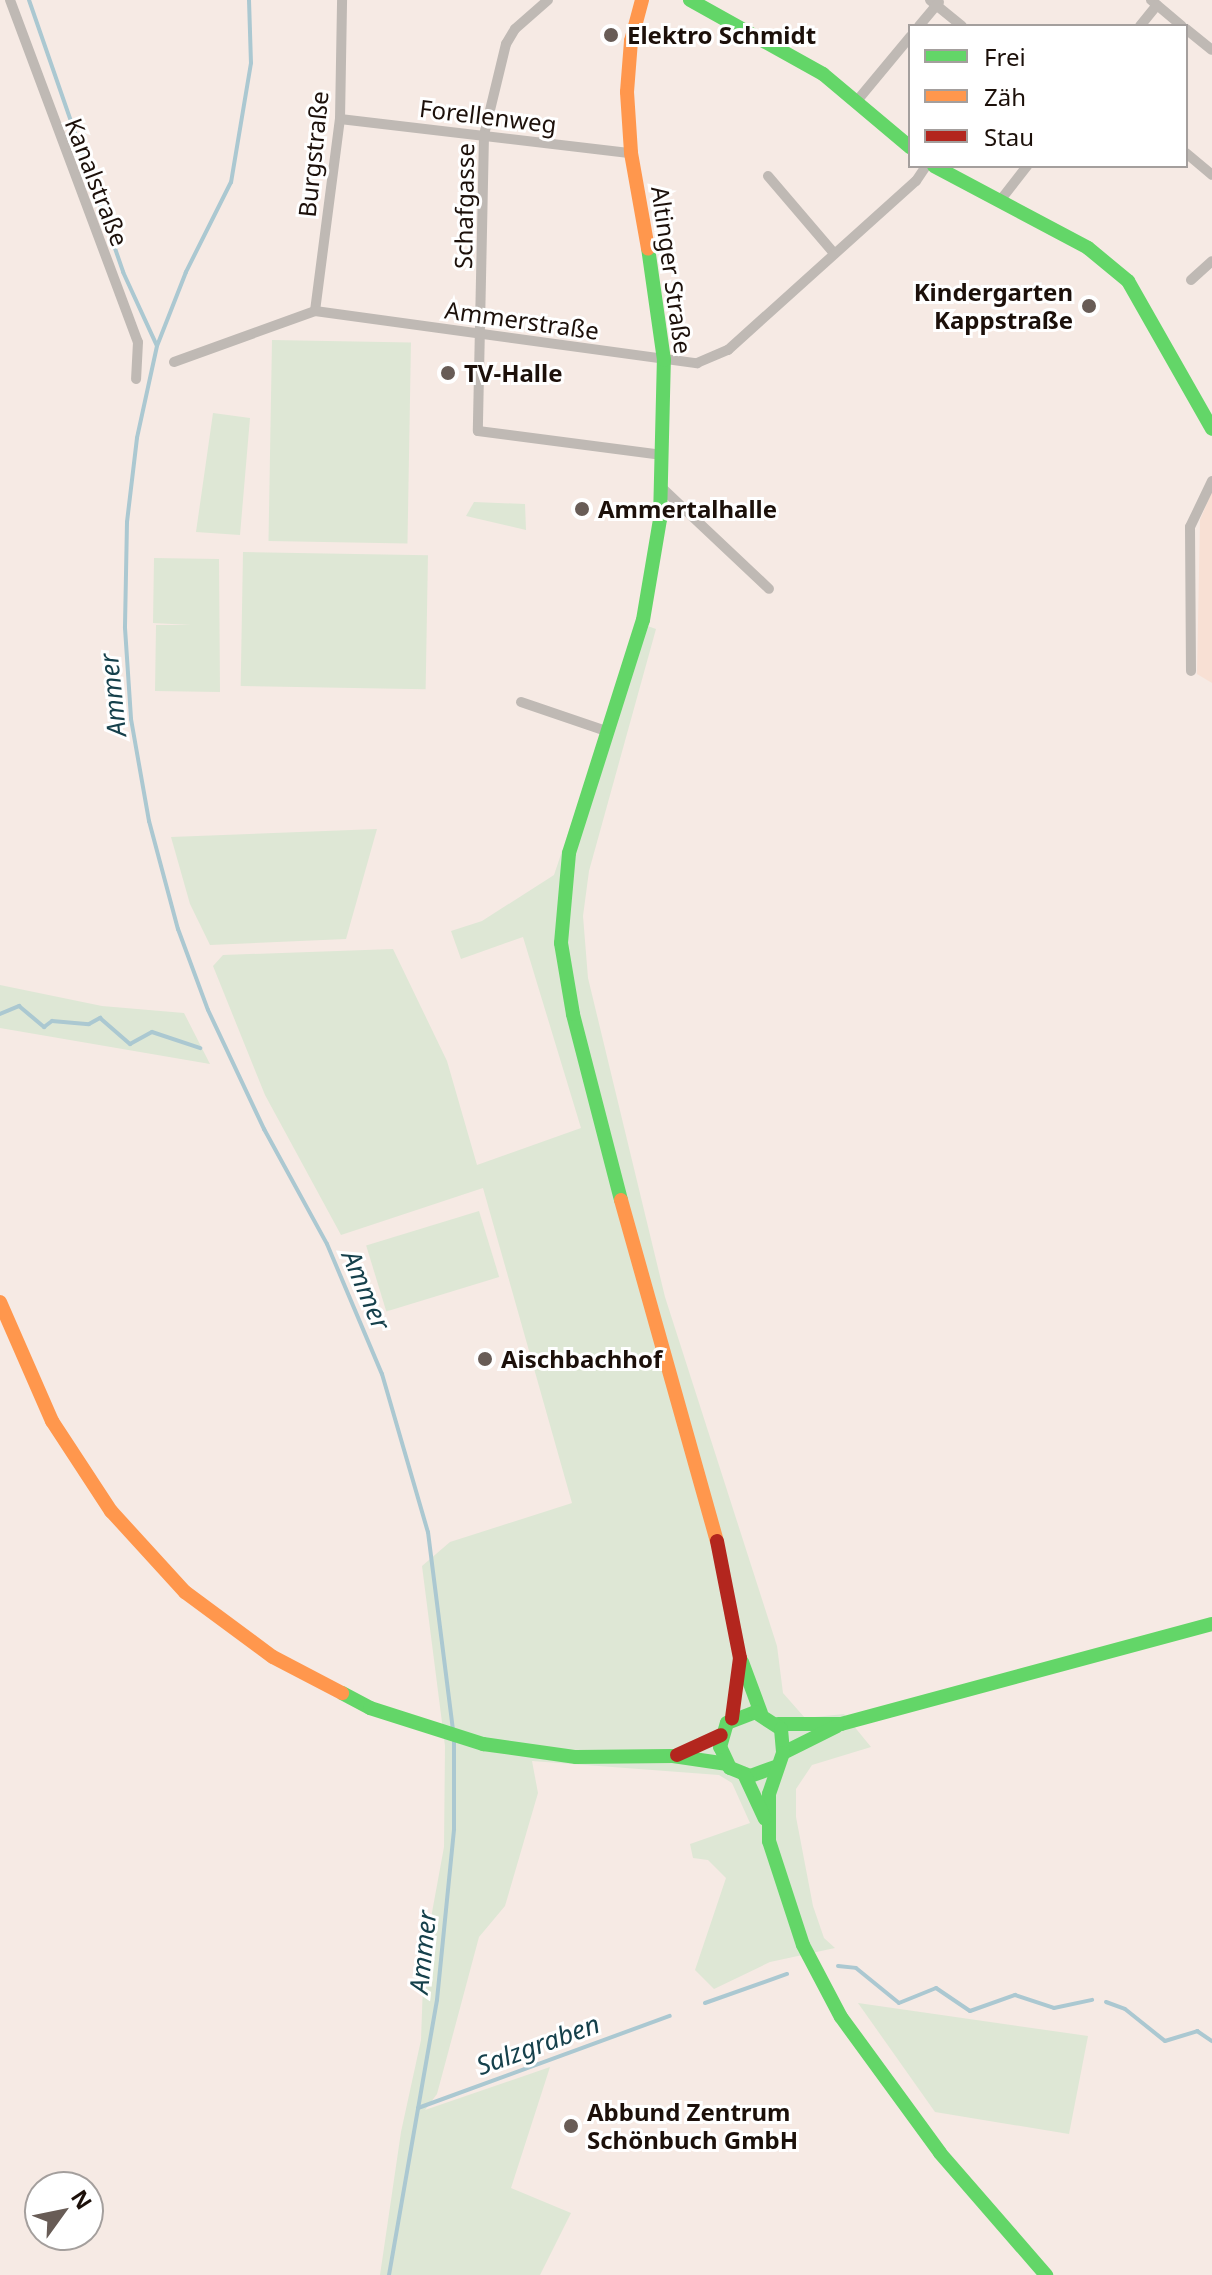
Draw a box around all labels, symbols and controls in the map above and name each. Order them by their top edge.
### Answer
place label: Elektro Schmidt [627,21,816,49]
legend [908,24,1188,168]
marker: Elektro Schmidt [602,26,620,44]
text: Frei [984,40,1026,73]
text: Zäh [984,80,1026,113]
street label: Burgstraße [292,90,334,218]
street label: Forellenweg [418,93,558,139]
street label: Kanalstraße [59,114,135,250]
text: Stau [984,120,1034,153]
street label: Schafgasse [449,143,479,269]
street label: Altinger Straße [646,184,698,356]
place label: Kindergarten Kappstraße [914,278,1073,334]
street label: Ammerstraße [443,295,601,345]
marker: Kindergarten Kappstraße [1080,297,1098,315]
place label: TV-Halle [464,359,562,387]
marker: TV-Halle [439,364,457,382]
place label: Ammertalhalle [598,495,777,523]
marker: Ammertalhalle [573,500,591,518]
water label: Ammer [93,652,133,738]
water label: Ammer [335,1246,397,1334]
place label: Aischbachhof [501,1345,662,1373]
marker: Aischbachhof [476,1350,494,1368]
water label: Ammer [403,1909,443,1995]
water label: Salzgraben [472,2008,604,2082]
place label: Abbund Zentrum Schönbuch GmbH [587,2098,798,2154]
marker: Abbund Zentrum Schönbuch GmbH [562,2117,580,2135]
north arrow [24,2171,104,2251]
text: N [65,2183,100,2215]

